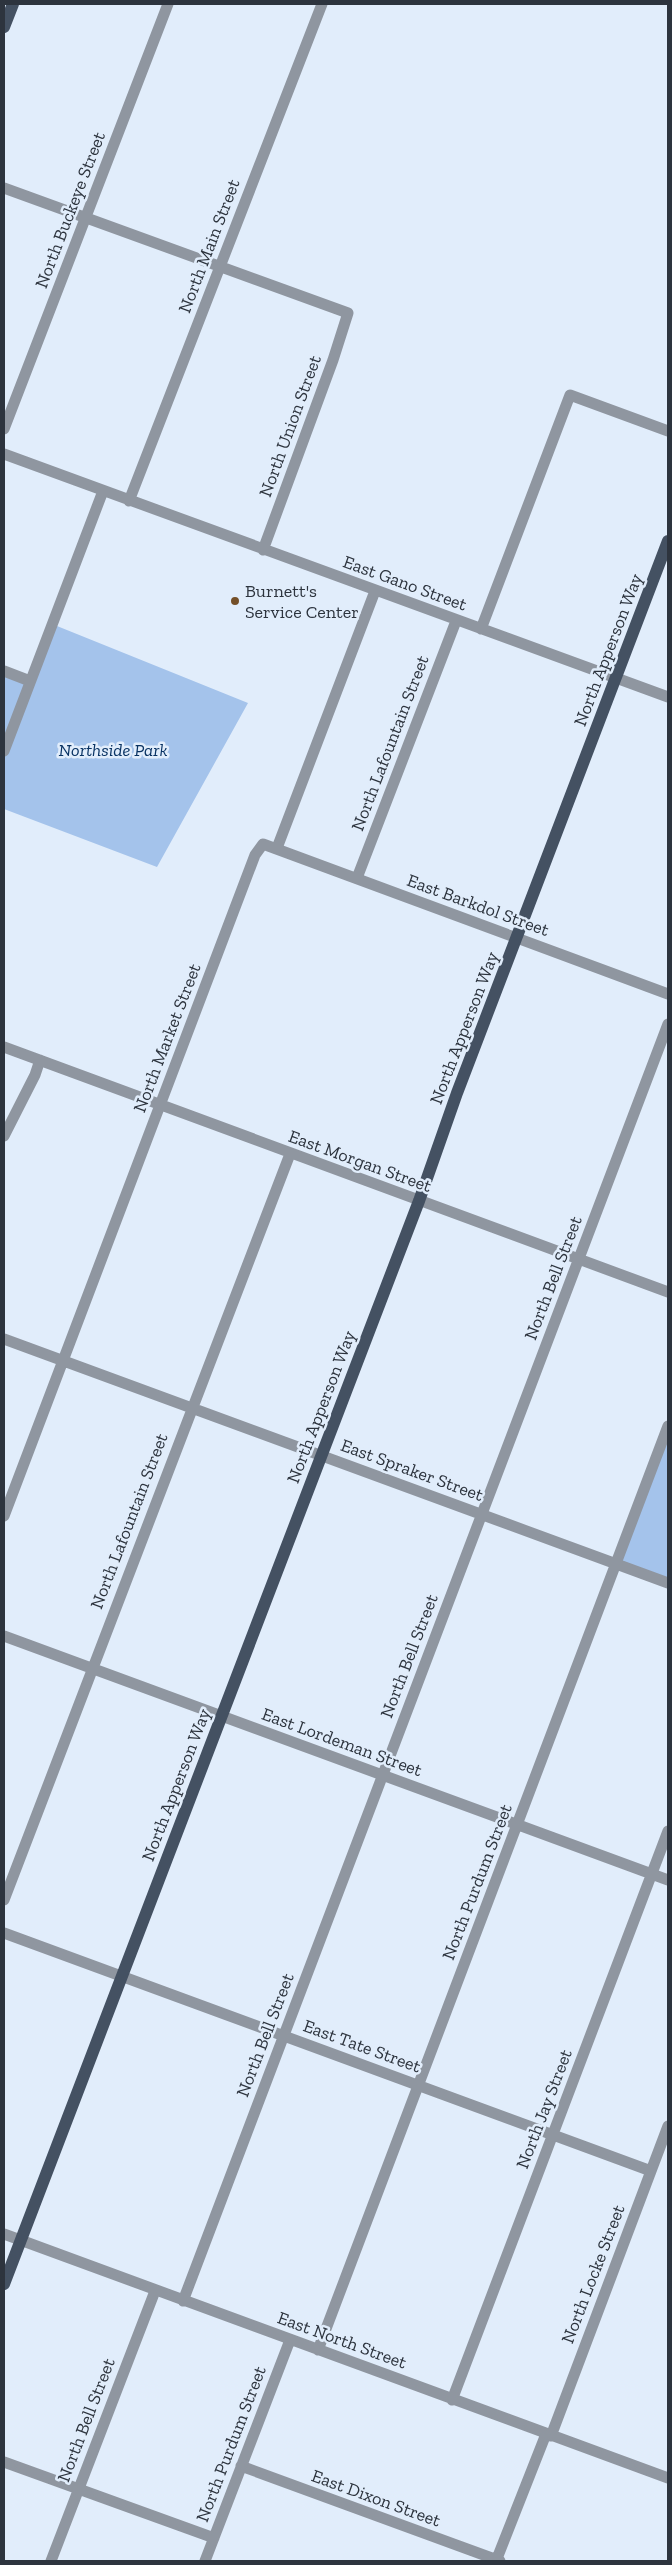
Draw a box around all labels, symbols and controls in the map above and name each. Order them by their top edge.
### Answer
street label: North Buckeye Street [30,128,110,291]
street label: North Main Street [173,176,245,316]
street label: North Union Street [254,352,326,500]
street label: East Gano Street [340,550,470,616]
street label: North Apperson Way [569,570,648,729]
place label: Burnett's Service Center [245,580,359,623]
marker: Burnett's Service Center [229,595,241,607]
street label: North Lafountain Street [346,652,434,834]
park label: Northside Park [59,739,167,761]
street label: East Barkdol Street [404,869,552,941]
street label: North Apperson Way [425,948,504,1107]
street label: North Market Street [128,960,206,1116]
street label: East Morgan Street [285,1125,435,1197]
street label: North Bell Street [519,1213,587,1343]
street label: North Apperson Way [282,1327,361,1486]
street label: North Lafountain Street [85,1430,173,1612]
street label: East Spraker Street [338,1434,487,1506]
street label: North Bell Street [375,1591,443,1721]
street label: East Lordeman Street [259,1703,425,1781]
street label: North Apperson Way [137,1705,216,1864]
street label: North Purdum Street [437,1801,517,1963]
street label: North Bell Street [231,1970,299,2100]
street label: East Tate Street [300,2015,424,2078]
street label: North Jay Street [511,2046,577,2172]
street label: North Locke Street [556,2201,630,2346]
street label: East North Street [274,2306,410,2374]
street label: North Bell Street [52,2355,120,2485]
street label: North Purdum Street [191,2363,271,2525]
street label: East Dixon Street [308,2464,444,2532]

